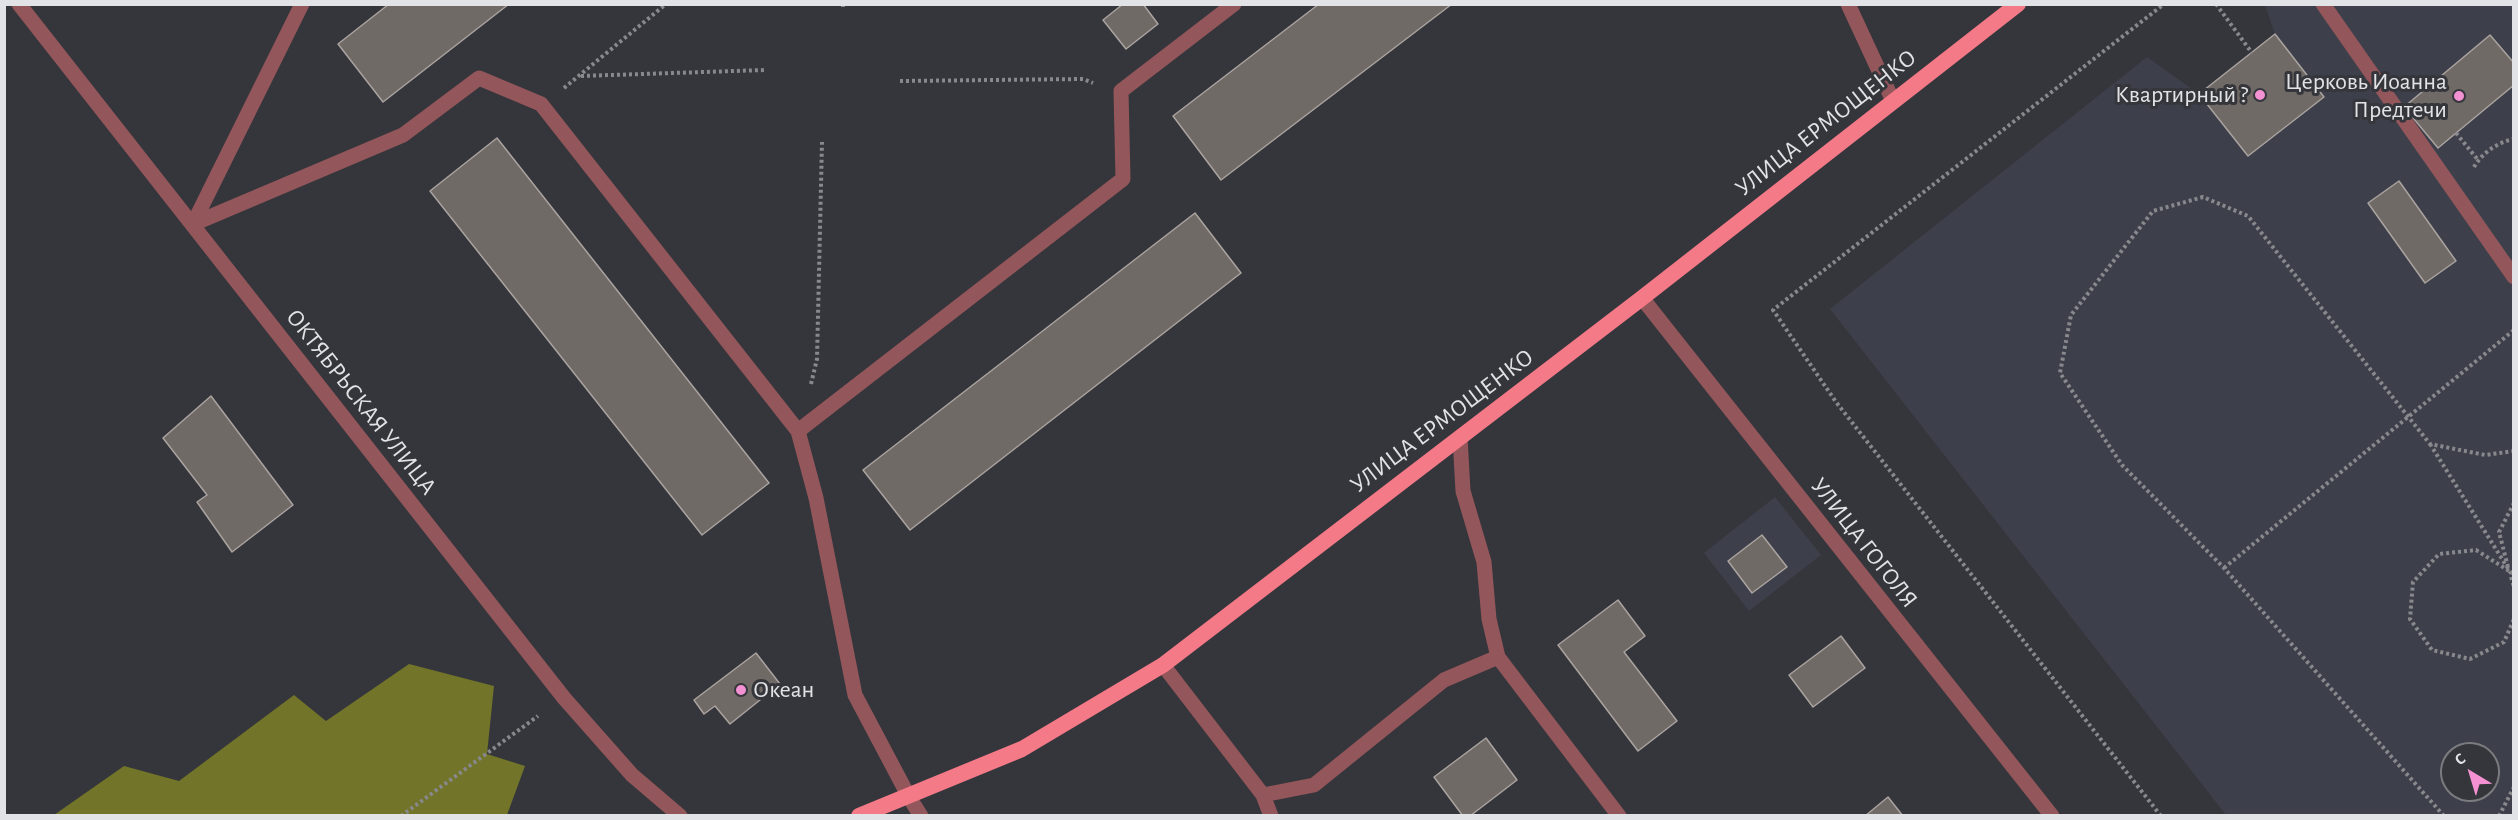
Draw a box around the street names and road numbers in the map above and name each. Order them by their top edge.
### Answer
street label: УЛИЦА ЕРМОЩЕНКО [1730,43,1922,203]
street label: ОКТЯБРЬСКАЯ УЛИЦА [280,303,442,501]
street label: УЛИЦА ЕРМОЩЕНКО [1345,343,1539,499]
street label: УЛИЦА ГОГОЛЯ [1804,472,1924,614]

